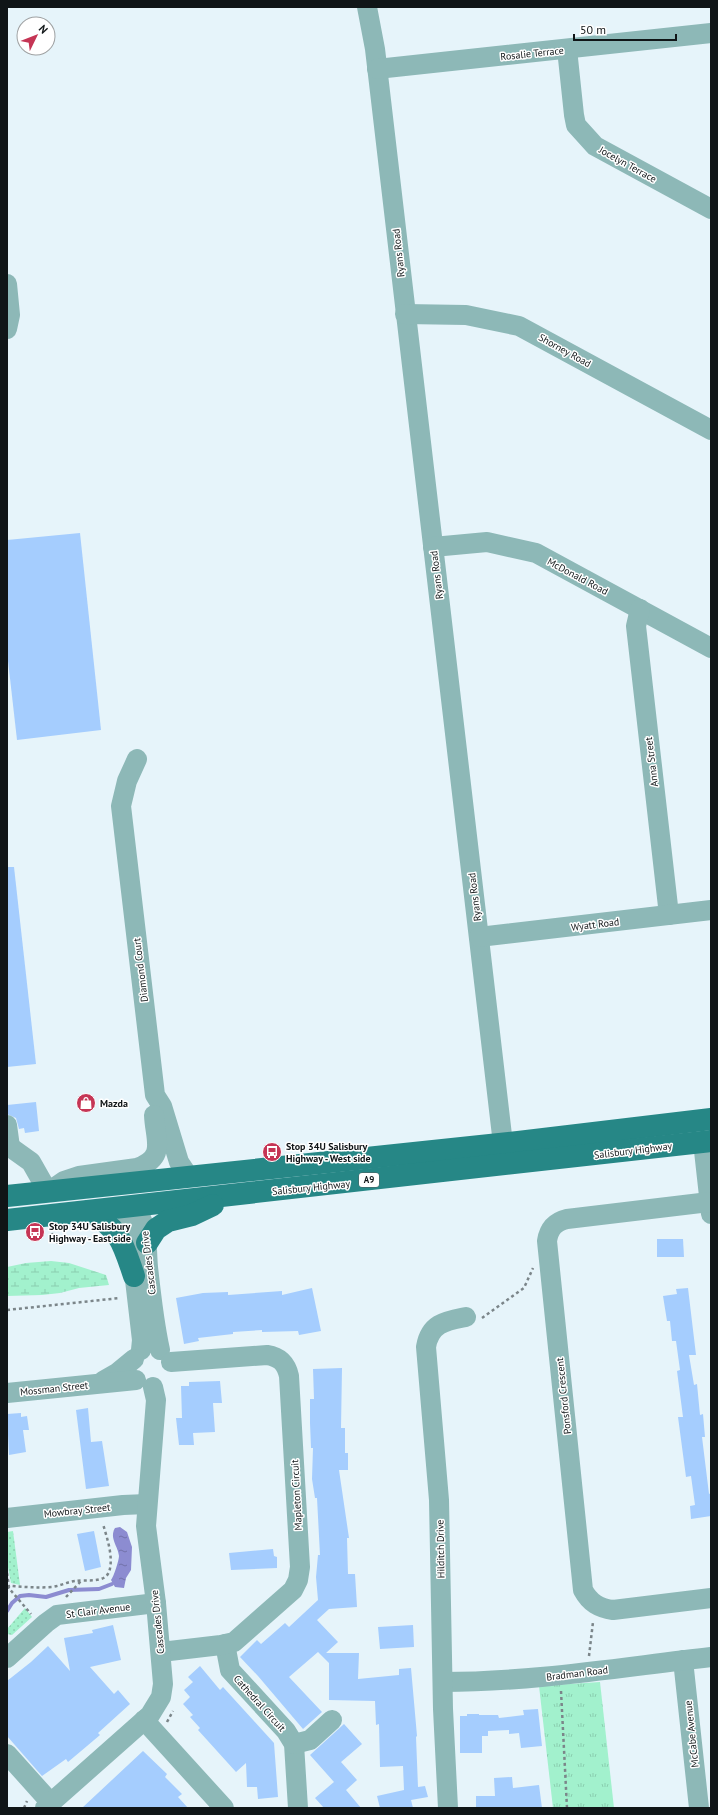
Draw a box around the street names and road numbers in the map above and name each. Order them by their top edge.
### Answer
street label: Rosalie Terrace [500,44,564,63]
street label: Jocelyn Terrace [596,143,659,186]
street label: Ryans Road [389,228,408,278]
street label: Shorney Road [536,331,593,370]
street label: Ryans Road [427,550,446,600]
street label: McDonald Road [545,555,610,598]
street label: Anna Street [642,736,661,788]
street label: Ryans Road [465,872,484,922]
street label: Wyatt Road [570,915,620,934]
street label: Diamond Court [130,937,151,1003]
street label: Salisbury Highway [593,1139,673,1162]
road number: A9 [359,1173,379,1187]
street label: Salisbury Highway [271,1177,351,1198]
street label: Cascades Drive [138,1230,159,1295]
street label: Ponsford Crescent [553,1357,574,1435]
street label: Mossman Street [19,1378,89,1399]
street label: Mapleton Circuit [288,1459,305,1531]
street label: Mowbray Street [43,1500,112,1520]
street label: Hilditch Drive [433,1520,448,1578]
street label: Cascades Drive [148,1589,167,1654]
street label: St Clair Avenue [65,1600,131,1621]
street label: Bradman Road [546,1663,609,1684]
street label: Cathedral Circuit [231,1672,289,1735]
street label: McCabe Avenue [682,1700,701,1768]

